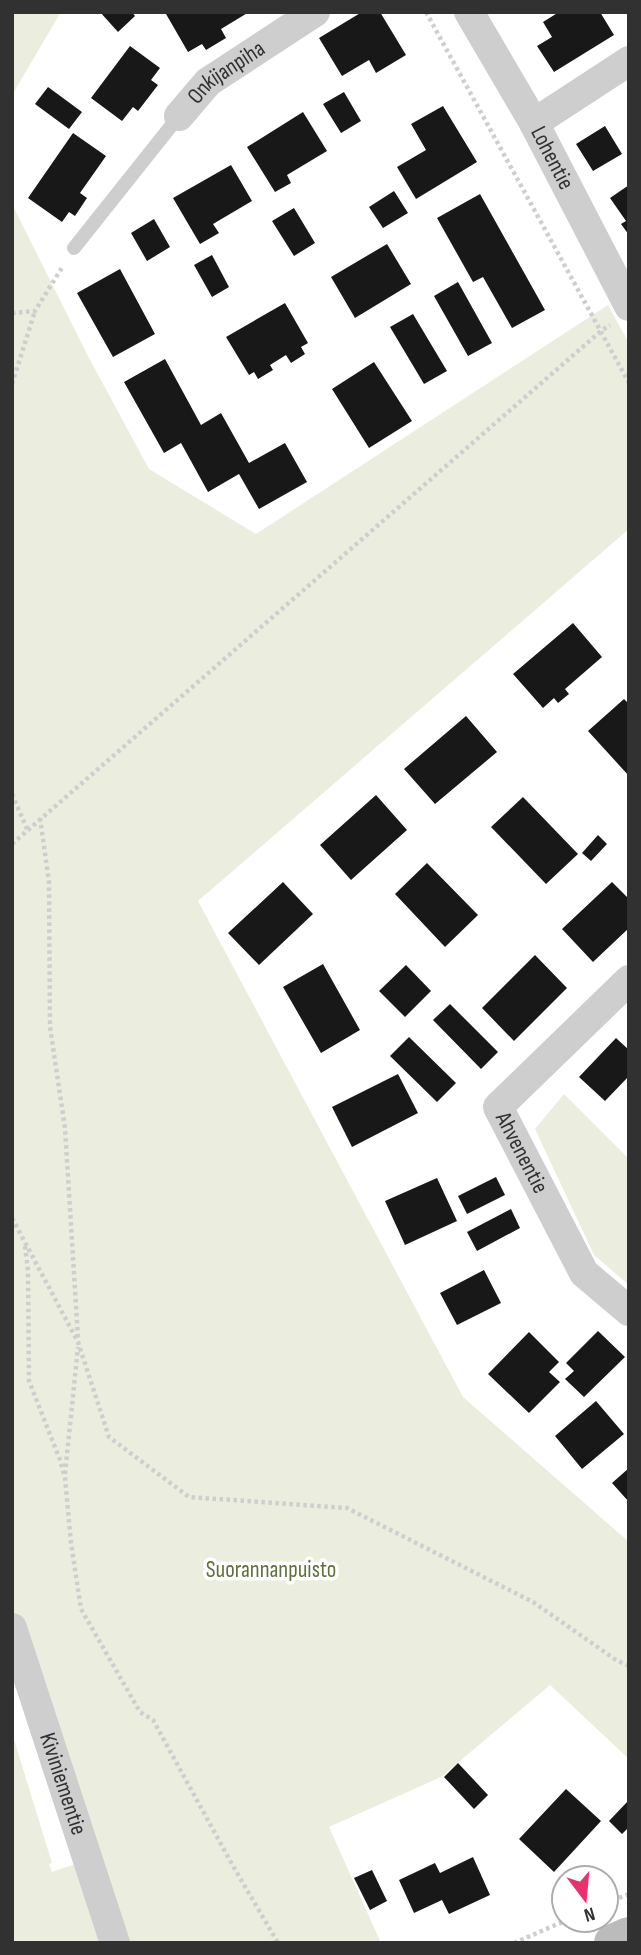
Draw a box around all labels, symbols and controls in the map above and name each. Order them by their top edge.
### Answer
street label: Onkijanpiha [181,35,270,110]
street label: Lohentie [524,122,580,194]
street label: Ahvenentie [489,1107,554,1198]
park label: Suorannanpuisto [206,1556,336,1584]
street label: Kiviniementie [33,1729,93,1839]
north arrow [550,1864,620,1934]
text: N [581,1901,597,1926]

